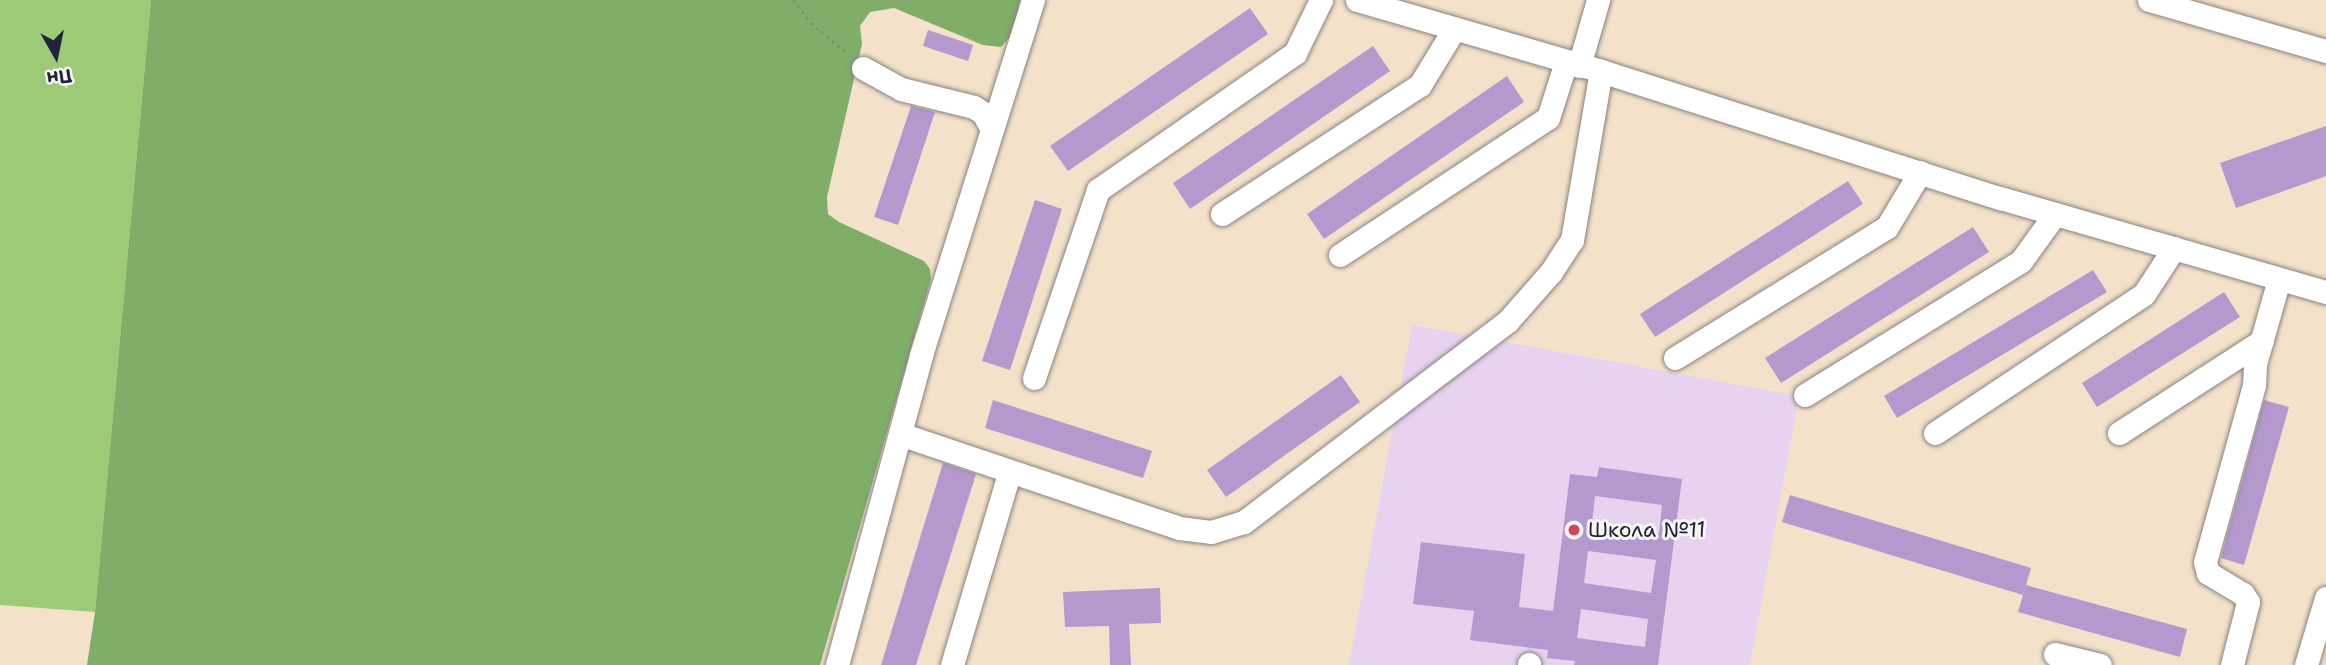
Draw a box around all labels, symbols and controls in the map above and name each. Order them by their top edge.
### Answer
north arrow [21,21,91,91]
text: Пн [45,63,74,92]
place label: Школа №11 [1588,517,1705,543]
marker: Школа №11 [1566,522,1582,538]

